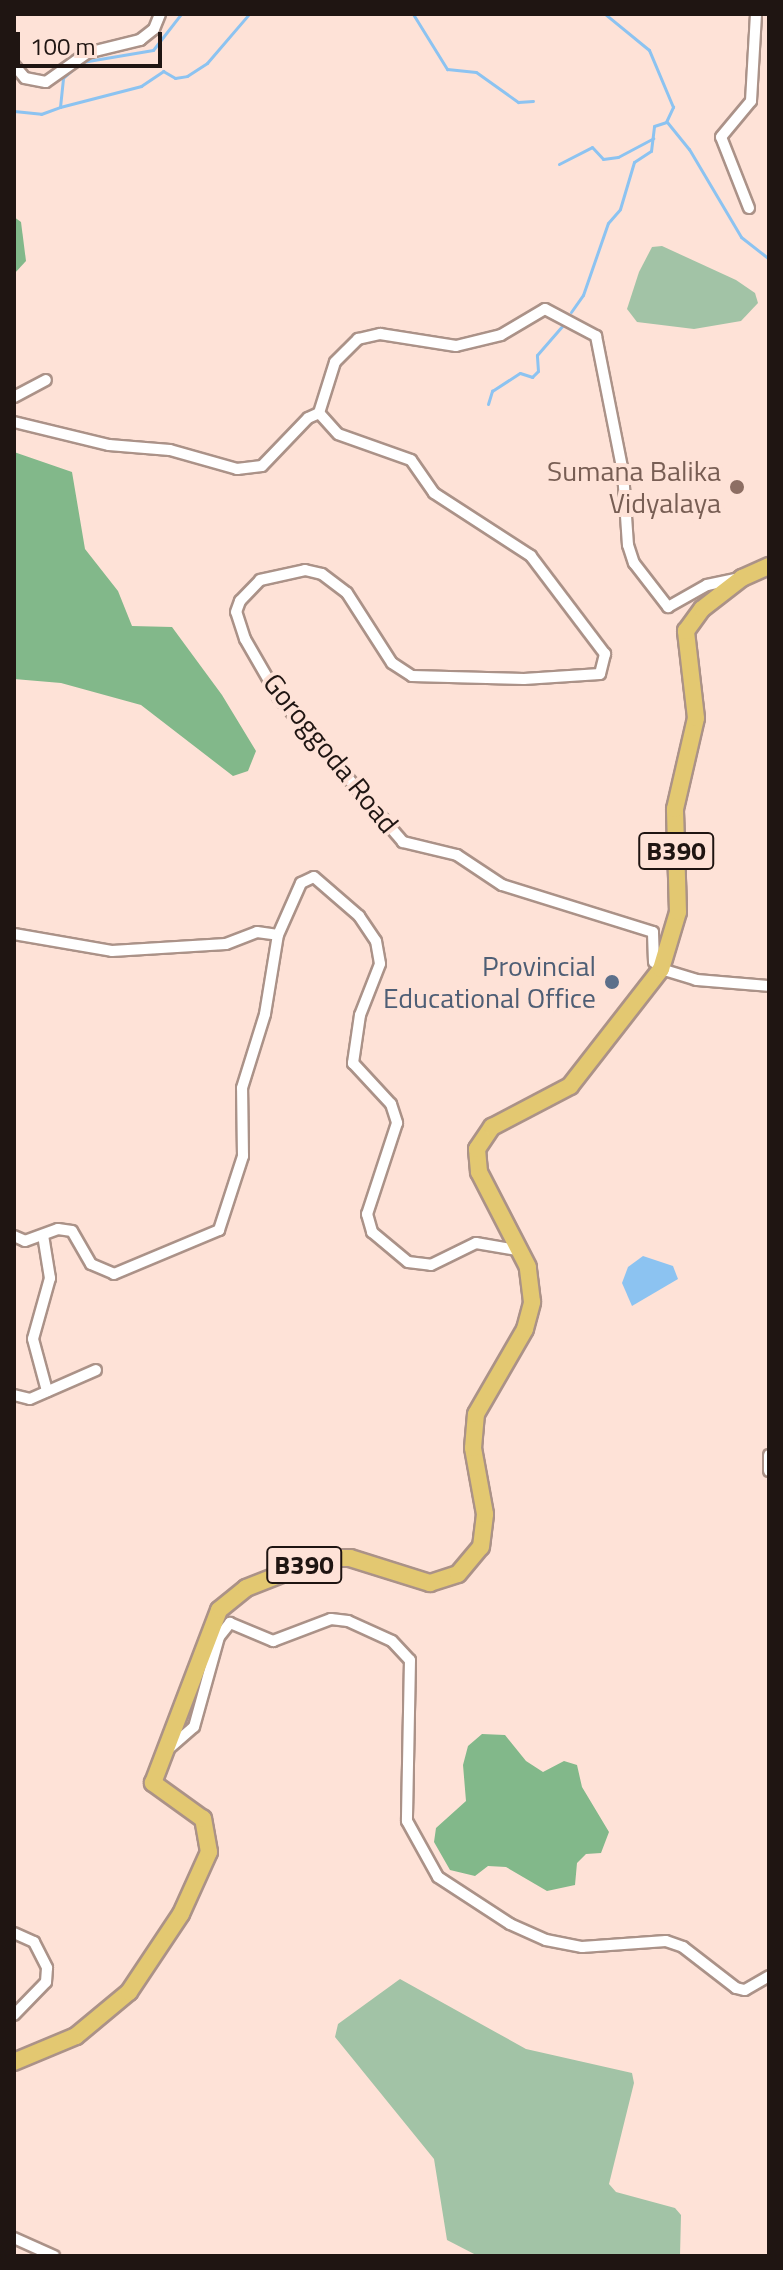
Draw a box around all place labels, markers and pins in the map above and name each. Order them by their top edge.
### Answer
place label: Sumana Balika Vidyalaya [547,454,721,520]
marker: Sumana Balika Vidyalaya [728,478,746,496]
place label: Provincial Educational Office [383,949,596,1015]
marker: Provincial Educational Office [603,973,621,991]

